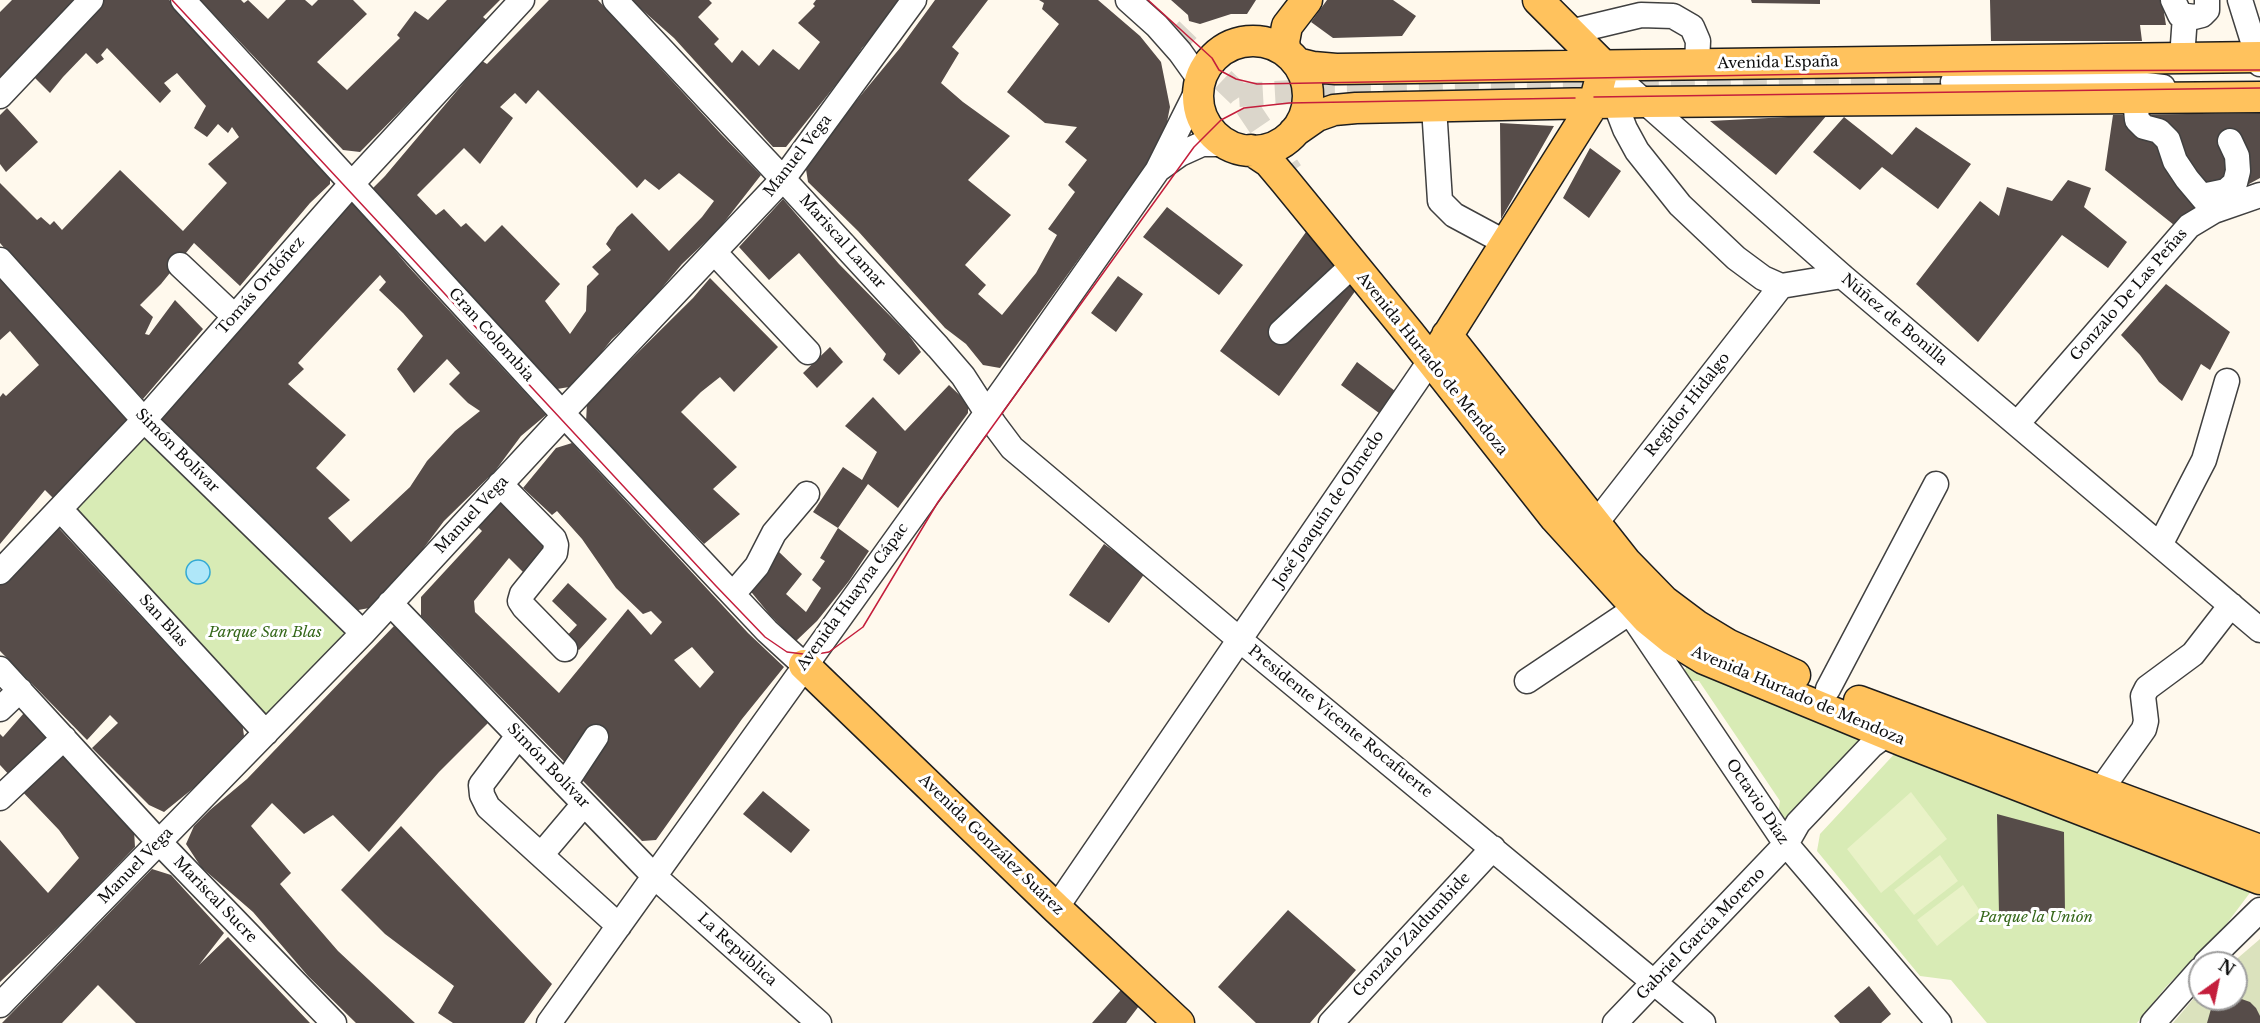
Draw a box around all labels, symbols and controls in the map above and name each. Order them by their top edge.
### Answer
street label: Avenida España [1717,53,1839,73]
street label: Manuel Vega [760,111,836,201]
street label: Mariscal Lamar [795,191,889,293]
street label: Gonzalo De Las Peñas [2067,225,2191,365]
street label: Tomás Ordóñez [213,233,309,339]
street label: Avenida Hurtado de Mendoza [1353,269,1511,459]
street label: Núñez de Bonilla [1837,270,1951,370]
street label: Gran Colombia [444,285,538,385]
street label: Regidor Hidalgo [1642,349,1734,461]
street label: Simón Bolívar [131,405,223,497]
street label: José Joaquín de Olmedo [1270,427,1388,591]
street label: Manuel Vega [432,473,512,557]
street label: Avenida Huayna Cápac [794,520,912,674]
street label: San Blas [135,591,191,651]
park label: Parque San Blas [208,624,322,642]
street label: Presidente Vicente Rocafuerte [1244,642,1436,802]
street label: Avenida Hurtado de Mendoza [1689,643,1907,749]
street label: Simón Bolívar [503,720,593,812]
street label: Octavio Díaz [1722,756,1792,848]
street label: Avenida González Suárez [915,771,1067,919]
street label: Manuel Vega [95,824,177,908]
street label: Mariscal Sucre [169,853,261,947]
street label: Gabriel García Moreno [1633,864,1769,1004]
street label: Gonzalo Zaldumbide [1350,869,1474,1001]
park label: Parque la Unión [1979,909,2093,927]
street label: La República [694,910,780,990]
north arrow [2188,951,2248,1011]
text: N [2215,955,2238,980]

